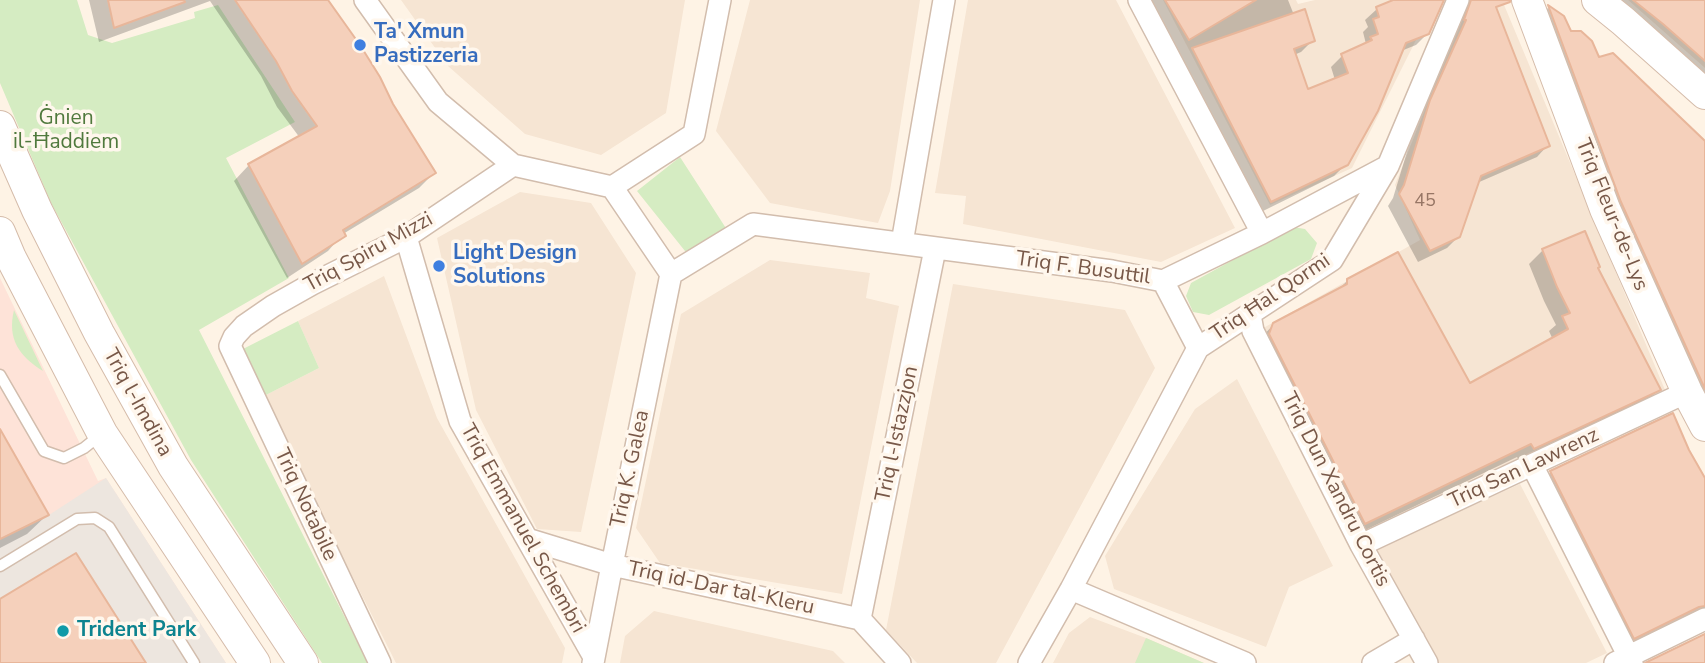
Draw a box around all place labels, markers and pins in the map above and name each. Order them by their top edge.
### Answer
place label: Ta' Xmun Pastizzeria [374,20,478,70]
marker: Ta' Xmun Pastizzeria [352,37,368,53]
place label: Light Design Solutions [453,241,577,291]
marker: Light Design Solutions [431,258,447,274]
place label: Trident Park [77,618,196,644]
marker: Trident Park [55,623,71,639]

